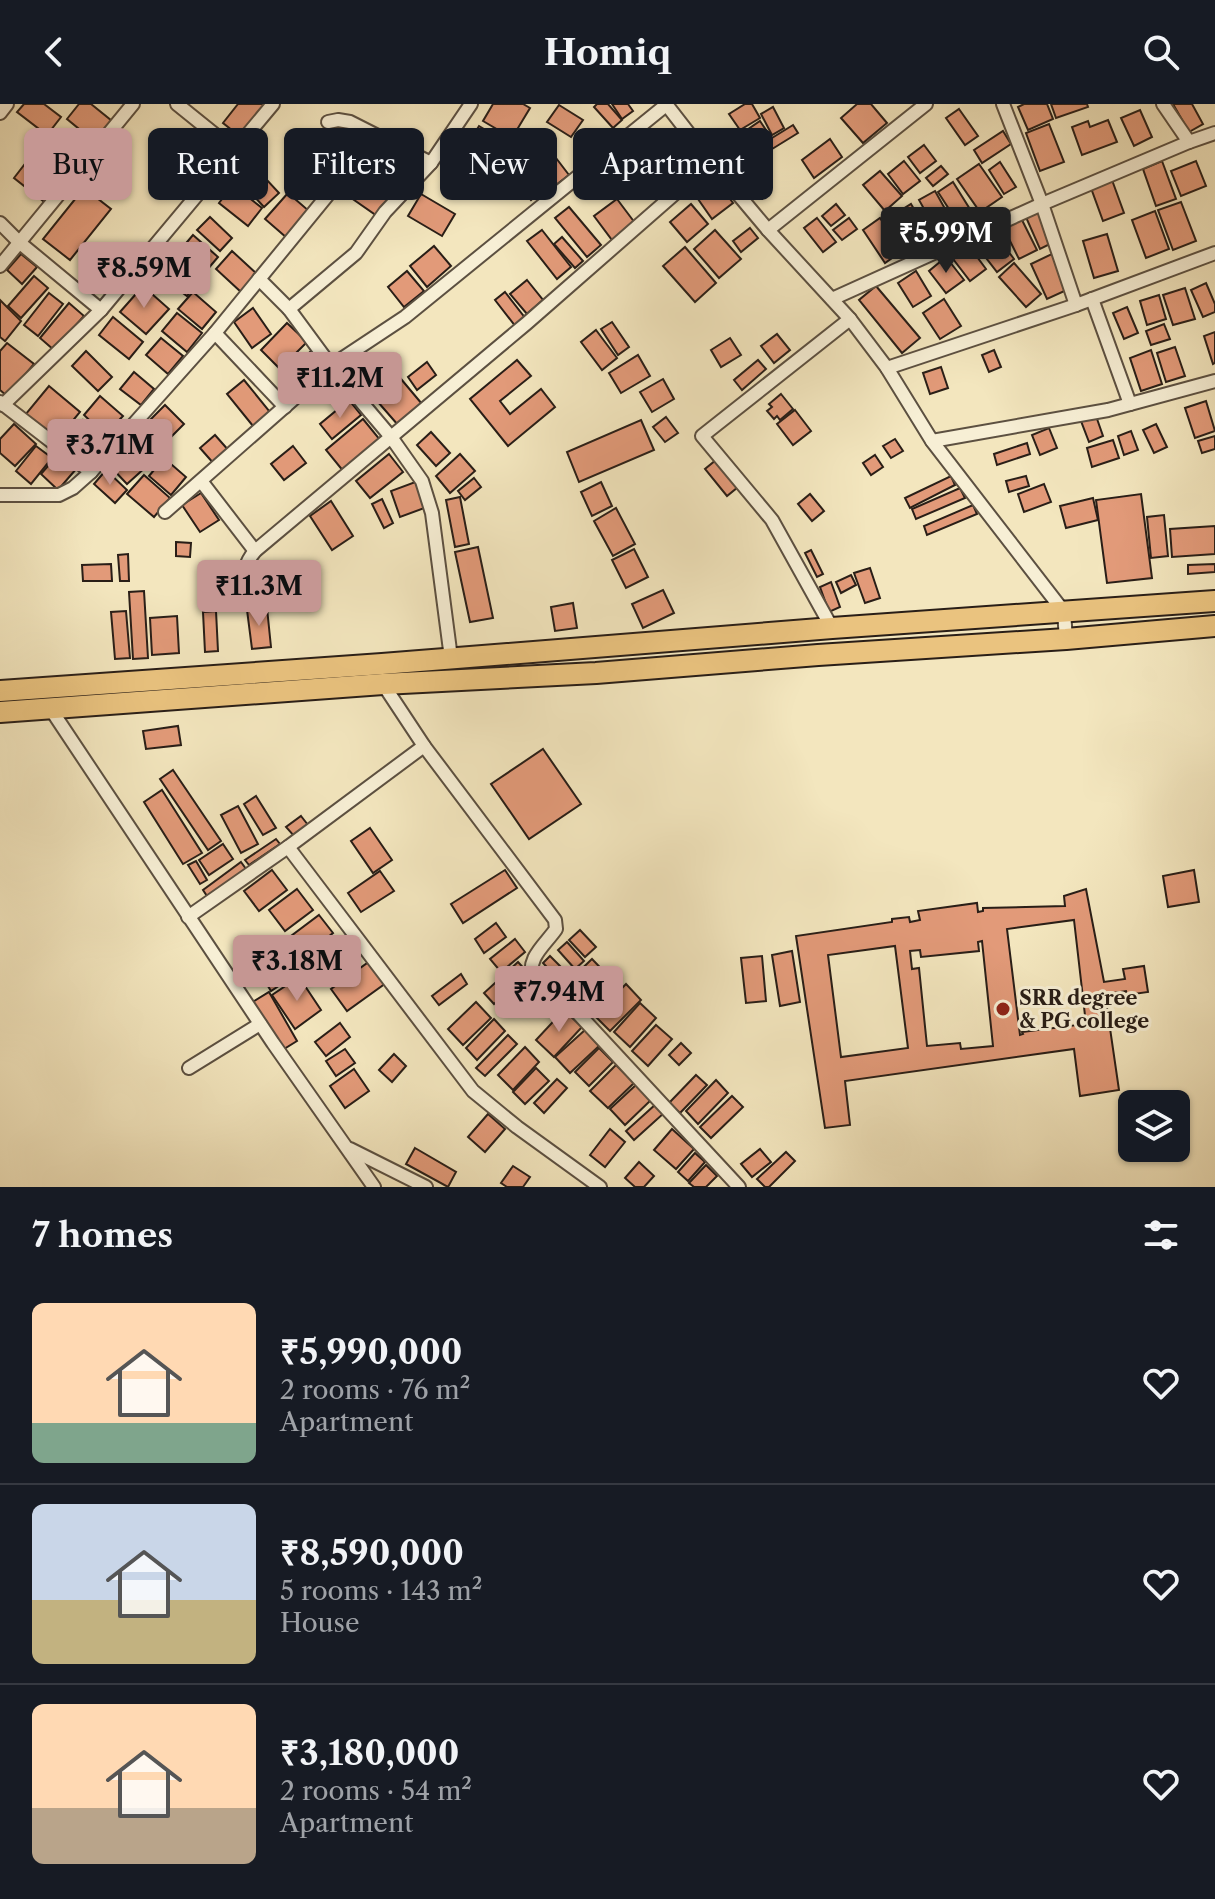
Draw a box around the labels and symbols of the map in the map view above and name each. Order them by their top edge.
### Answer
pin: ₹5.99M [881,207,1011,275]
pin: ₹8.59M [79,242,209,310]
pin: ₹11.2M [275,352,405,420]
pin: ₹3.71M [45,419,175,487]
pin: ₹11.3M [194,560,324,628]
pin: ₹3.18M [232,935,362,1003]
pin: ₹7.94M [494,966,624,1034]
place label: SRR degree & PG college [1019,986,1149,1033]
marker: SRR degree & PG college [994,1000,1012,1018]

